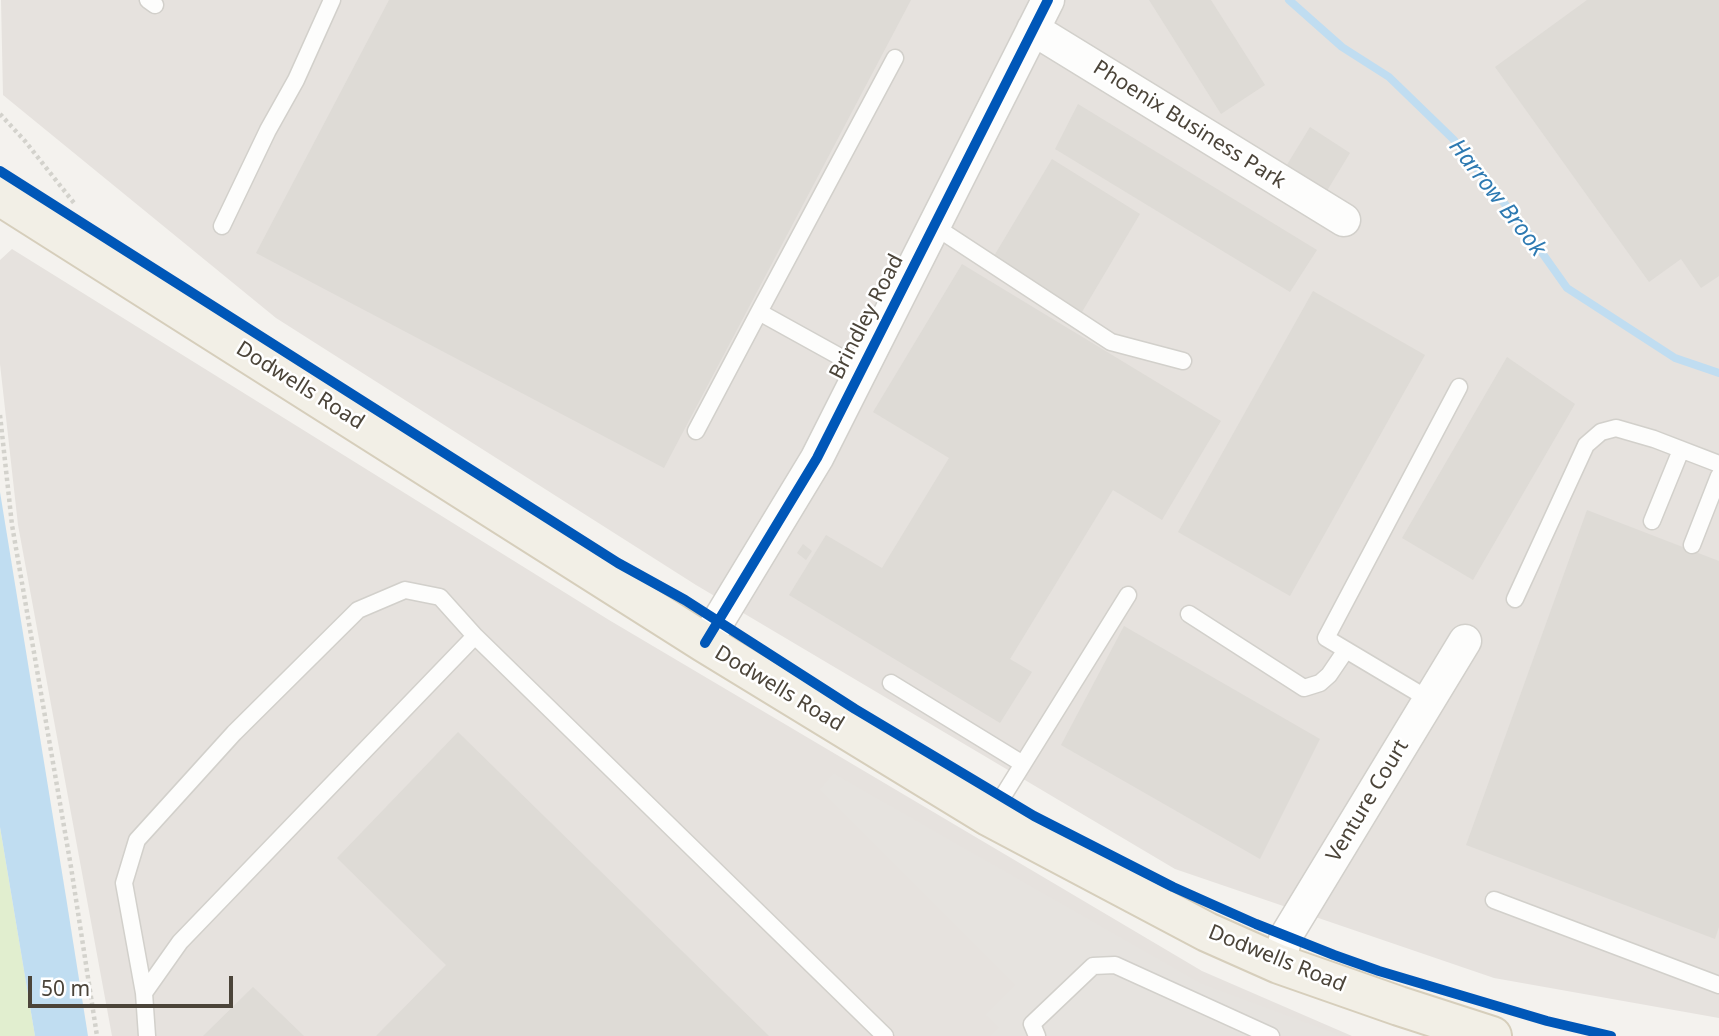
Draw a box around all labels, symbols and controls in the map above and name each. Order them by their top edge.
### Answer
street label: Phoenix Business Park [1088,55,1290,195]
water label: Harrow Brook [1443,134,1551,262]
street label: Brindley Road [825,250,909,384]
street label: Dodwells Road [231,337,369,435]
street label: Dodwells Road [710,641,848,737]
street label: Venture Court [1322,735,1414,867]
street label: Dodwells Road [1205,920,1349,998]
scale bar [32,962,236,1006]
text: 50 m [41,974,90,1002]

